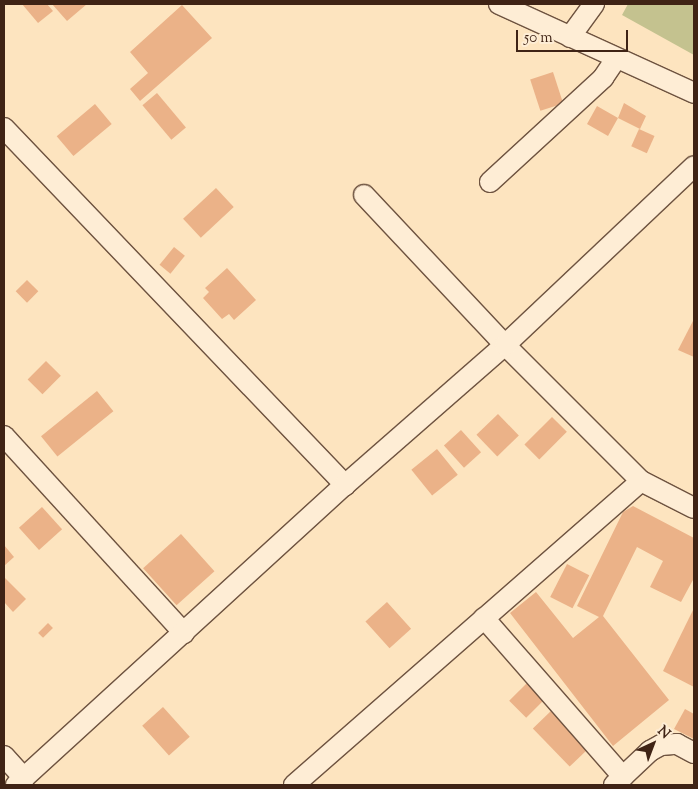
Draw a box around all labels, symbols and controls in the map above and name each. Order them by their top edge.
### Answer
scale bar [518,20,630,52]
text: 50 m [524,28,553,49]
north arrow [628,719,678,769]
text: N [652,722,674,744]

